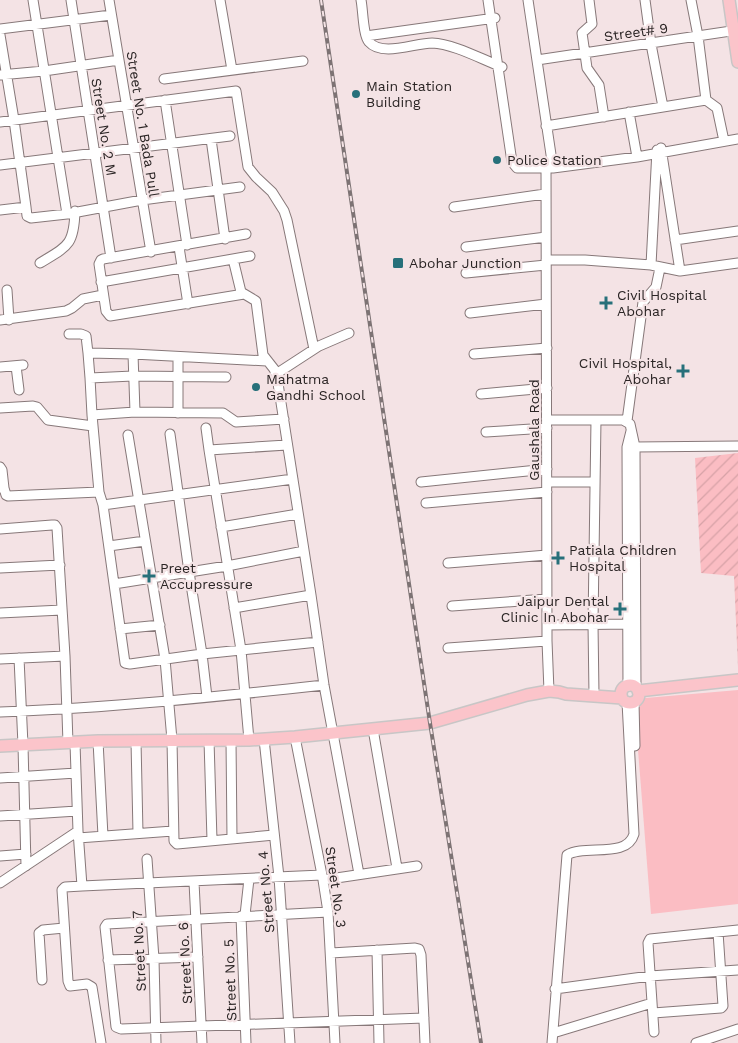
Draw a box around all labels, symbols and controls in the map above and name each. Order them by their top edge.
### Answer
street label: Street# 9 [603,20,669,44]
street label: Street No. 1 Bada Pull [124,50,163,199]
street label: Street No. 2 M [88,77,120,177]
place label: Main Station Building [366,78,452,110]
marker: Main Station Building [350,88,362,100]
place label: Police Station [507,152,602,168]
marker: Police Station [491,154,503,166]
place label: Abohar Junction [409,255,521,271]
marker: Abohar Junction [391,256,405,270]
place label: Civil Hospital Abohar [617,287,707,319]
marker: Civil Hospital Abohar [599,296,613,310]
place label: Civil Hospital, Abohar [579,355,672,387]
marker: Civil Hospital, Abohar [676,364,690,378]
place label: Mahatma Gandhi School [266,371,366,403]
street label: Gaushala Road [526,379,542,481]
marker: Mahatma Gandhi School [250,381,262,393]
place label: Patiala Children Hospital [569,542,677,574]
marker: Patiala Children Hospital [551,551,565,565]
place label: Preet Accupressure [160,560,253,592]
marker: Preet Accupressure [142,569,156,583]
place label: Jaipur Dental Clinic In Abohar [501,593,610,625]
marker: Jaipur Dental Clinic In Abohar [613,602,627,616]
street label: Street No. 3 [322,845,350,929]
street label: Street No. 4 [254,850,278,934]
street label: Street No. 7 [129,910,149,992]
street label: Street No. 6 [175,922,195,1004]
street label: Street No. 5 [221,939,239,1021]

